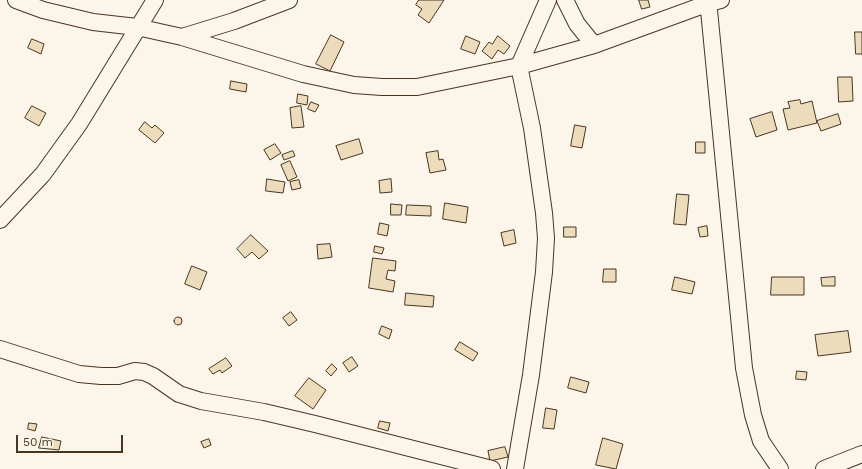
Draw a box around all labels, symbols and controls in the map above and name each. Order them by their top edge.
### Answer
scale bar [18,427,125,453]
text: 50 m [23,435,53,449]

